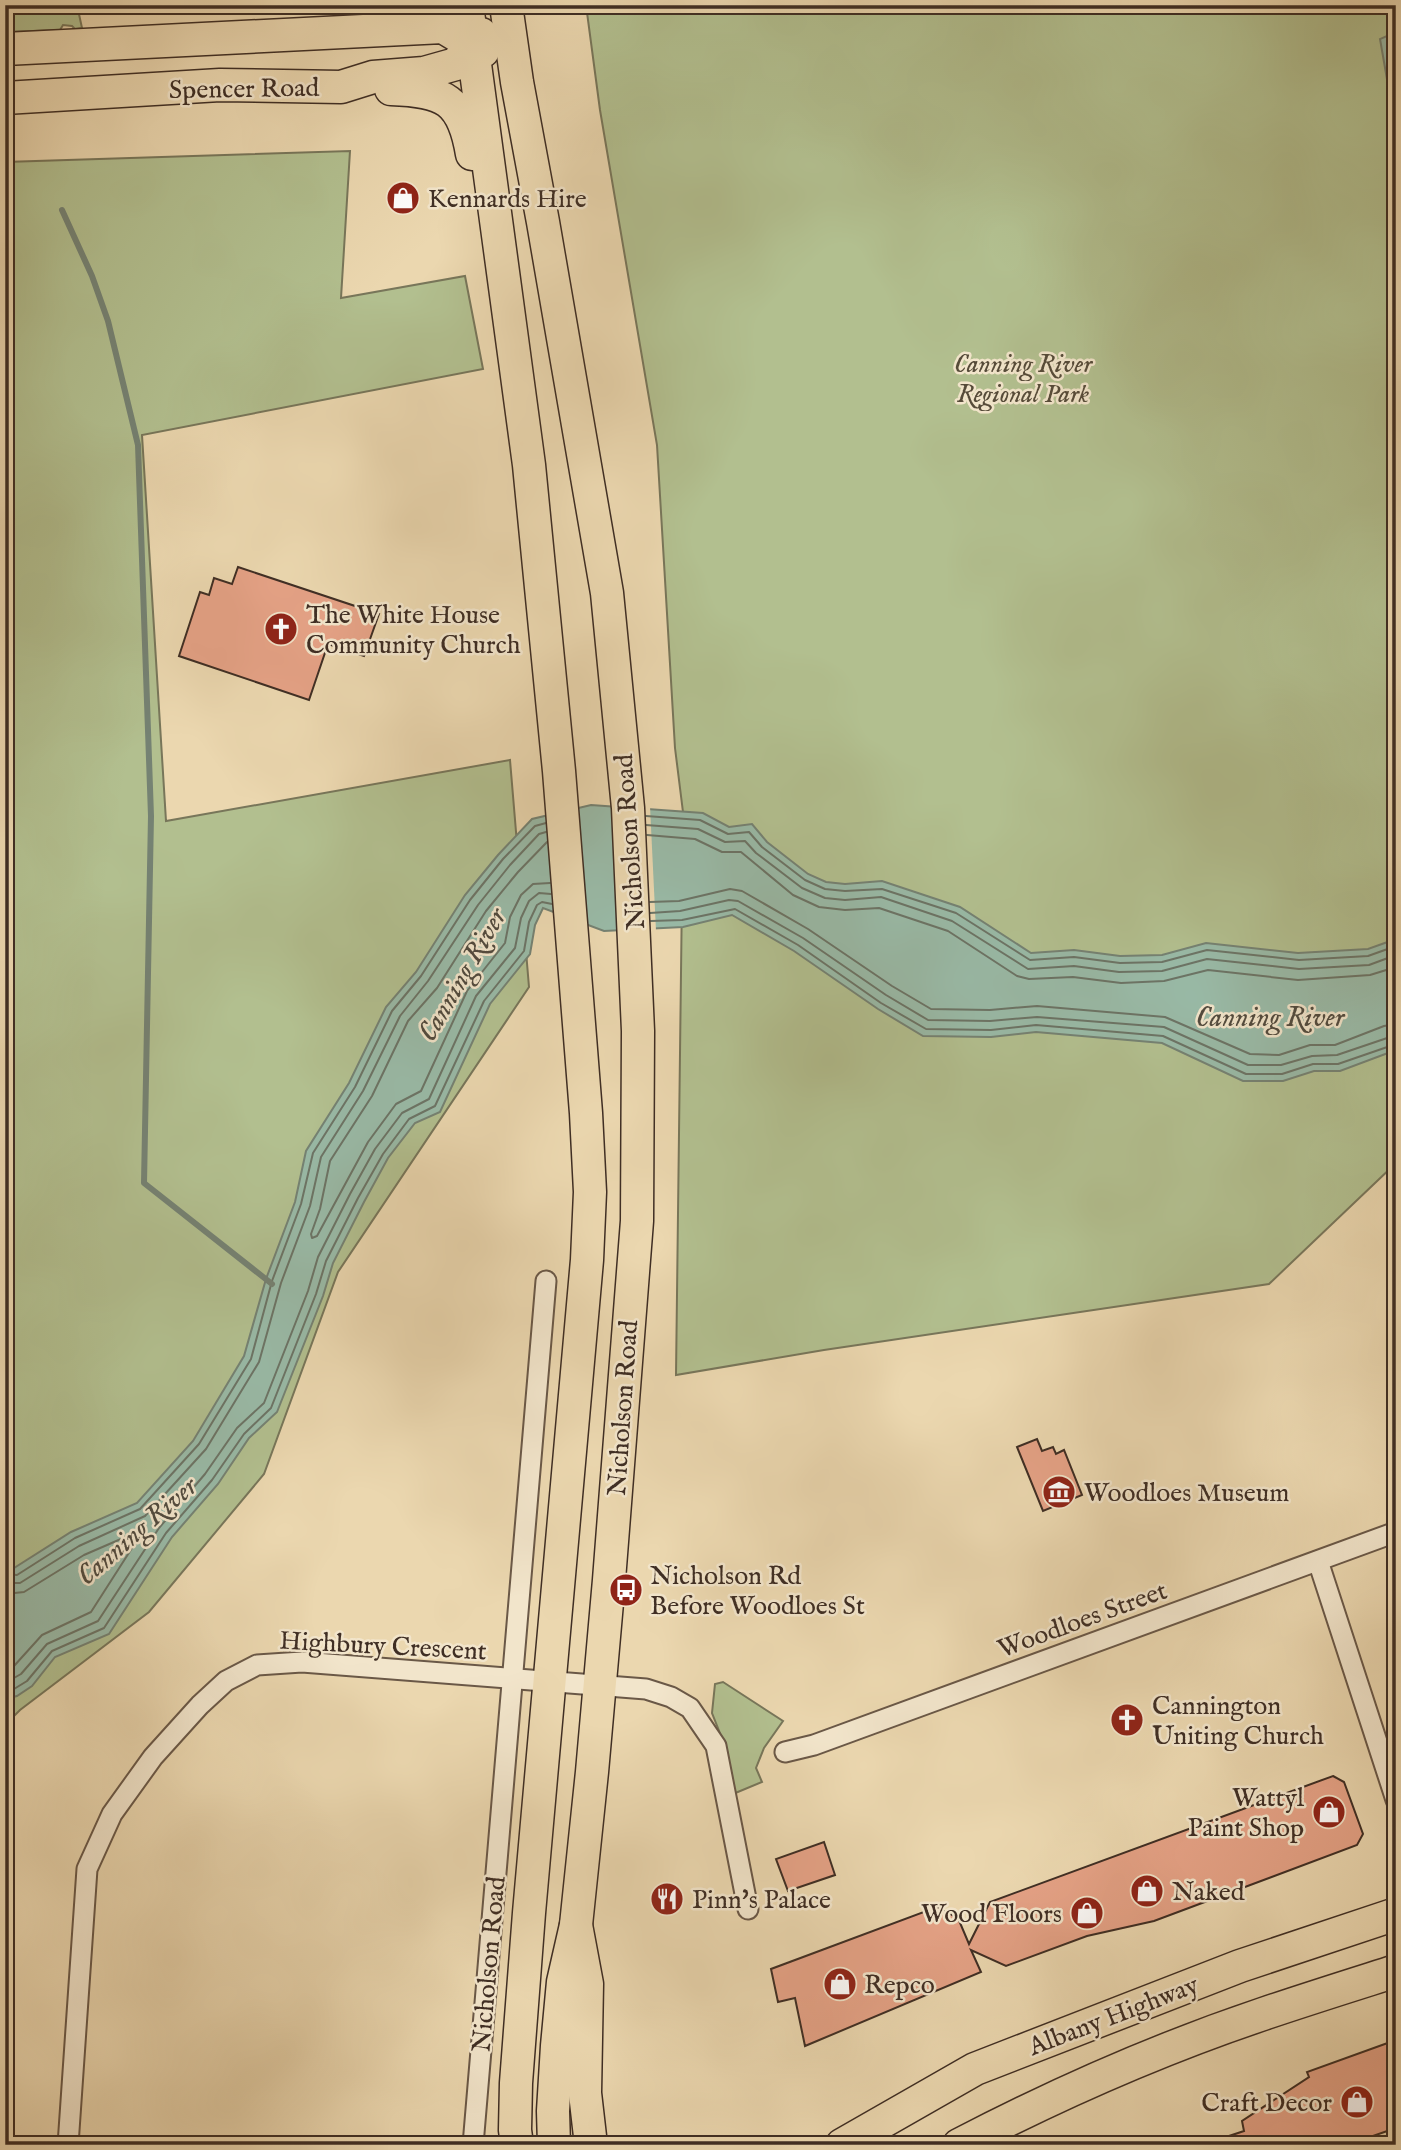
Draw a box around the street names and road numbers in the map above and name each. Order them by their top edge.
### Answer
street label: Spencer Road [169,72,320,107]
street label: Nicholson Road [608,753,653,931]
street label: Nicholson Road [601,1319,646,1497]
street label: Woodloes Street [993,1575,1172,1666]
street label: Highbury Crescent [278,1625,487,1668]
street label: Nicholson Road [465,1875,514,2053]
street label: Albany Highway [1023,1969,1203,2064]

